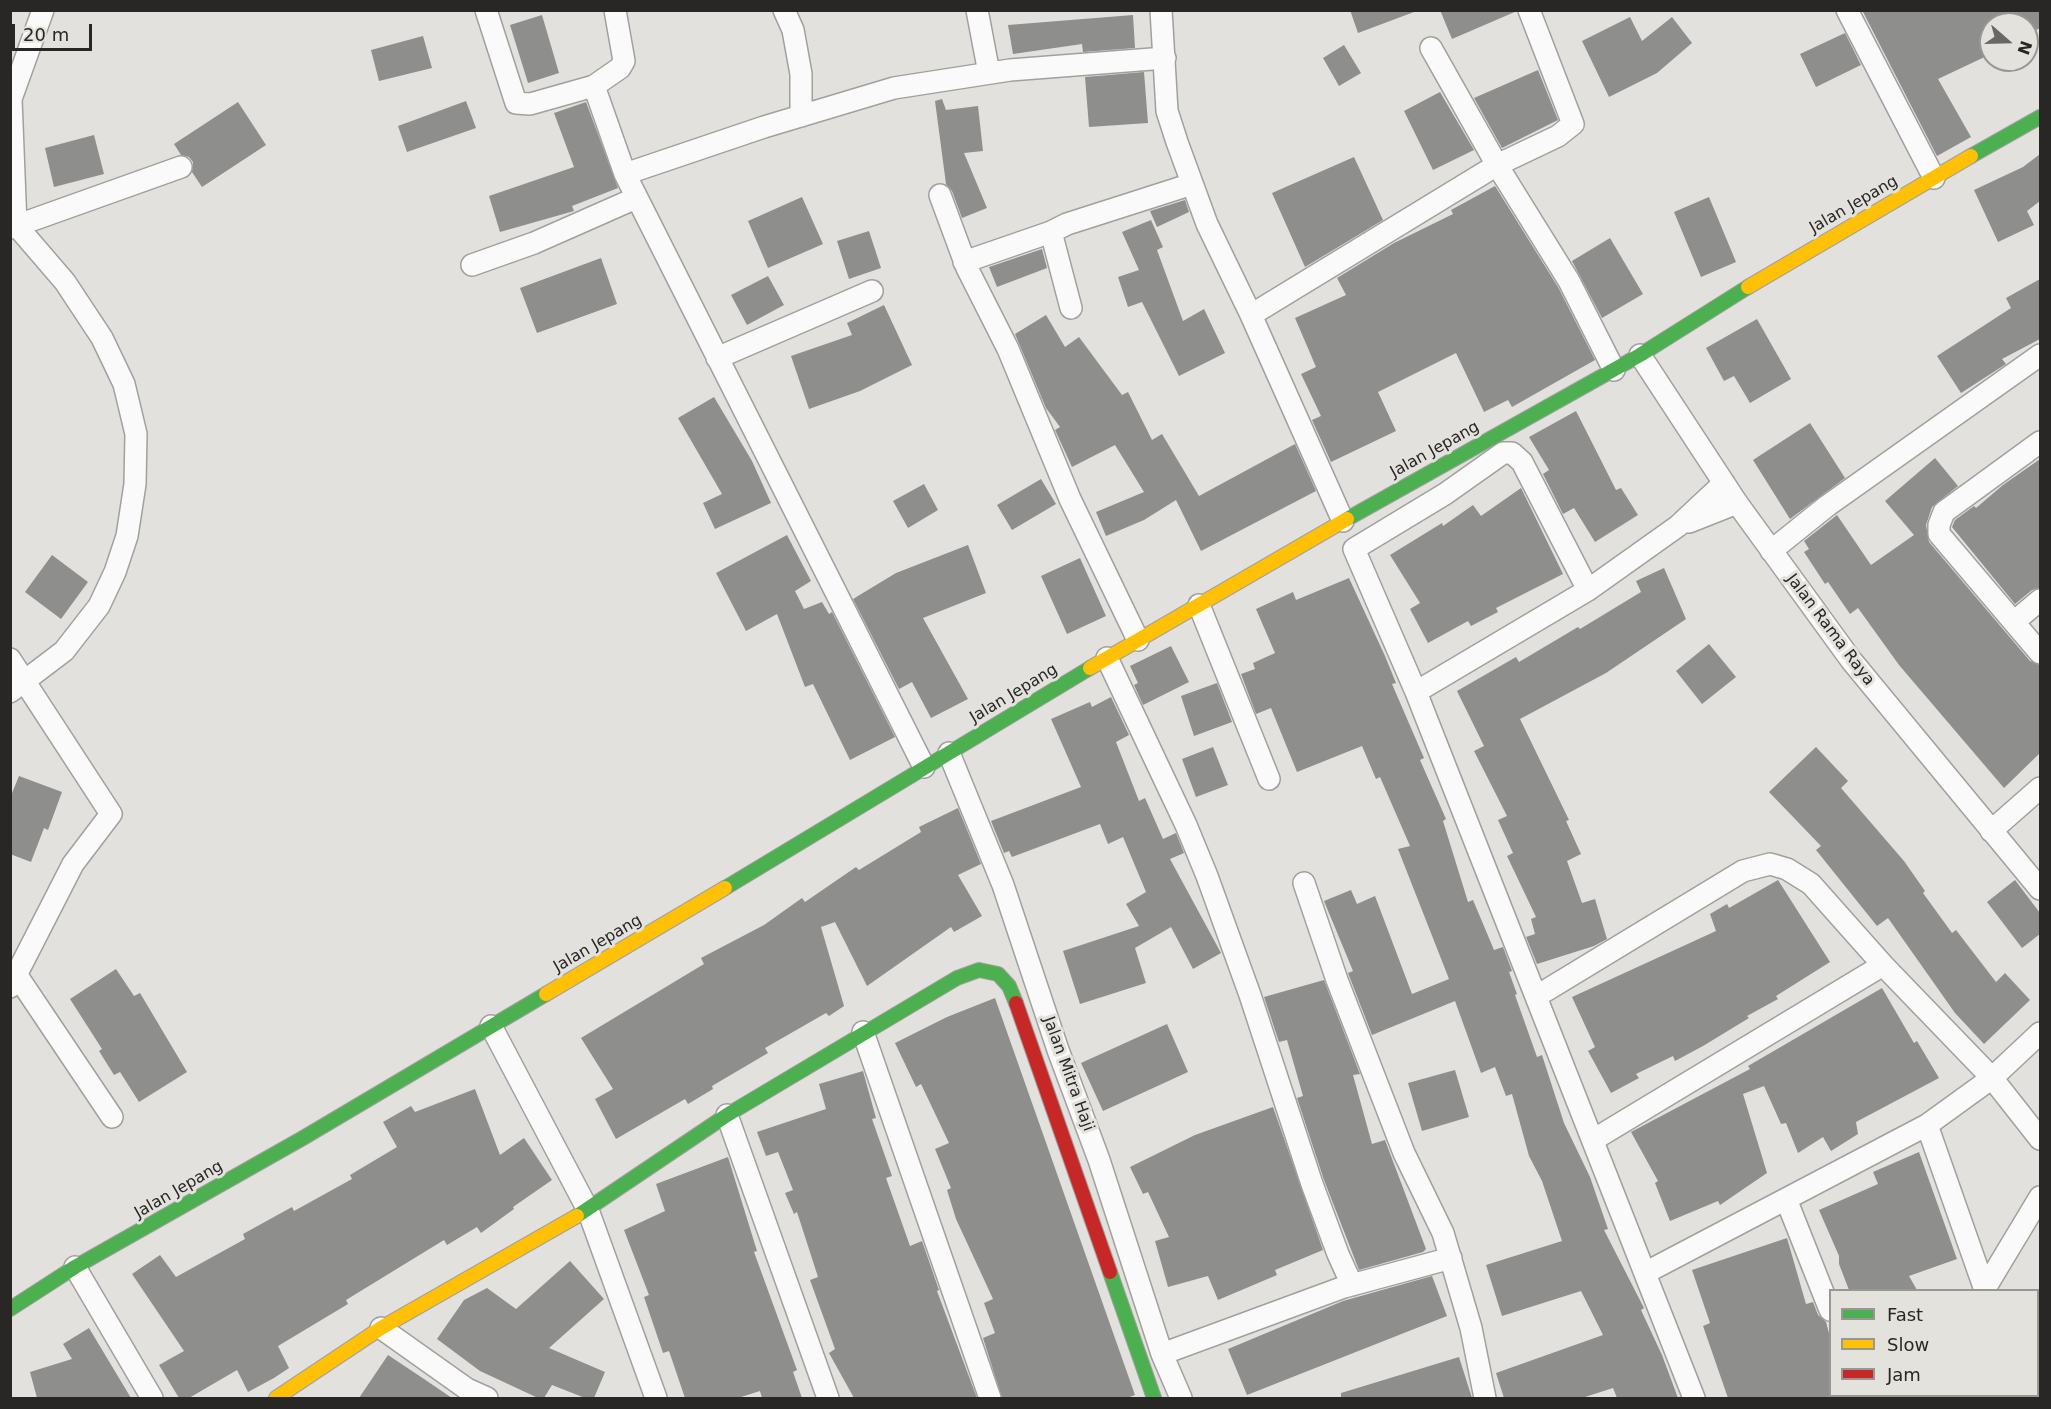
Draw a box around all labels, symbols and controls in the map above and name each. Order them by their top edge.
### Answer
scale bar [15,12,94,50]
north arrow [1979,12,2039,72]
text: 20 m [23,24,69,45]
text: N [2013,38,2036,57]
street label: Jalan Jepang [1806,172,1902,238]
street label: Jalan Jepang [1387,418,1483,482]
street label: Jalan Rama Raya [1782,570,1878,690]
street label: Jalan Jepang [967,660,1061,728]
street label: Jalan Jepang [550,911,646,977]
street label: Jalan Mitra Haji [1038,1014,1098,1134]
street label: Jalan Jepang [131,1157,227,1223]
legend [1829,1289,2039,1397]
text: Fast [1887,1304,1923,1325]
text: Slow [1887,1334,1929,1355]
text: Jam [1887,1364,1921,1385]

